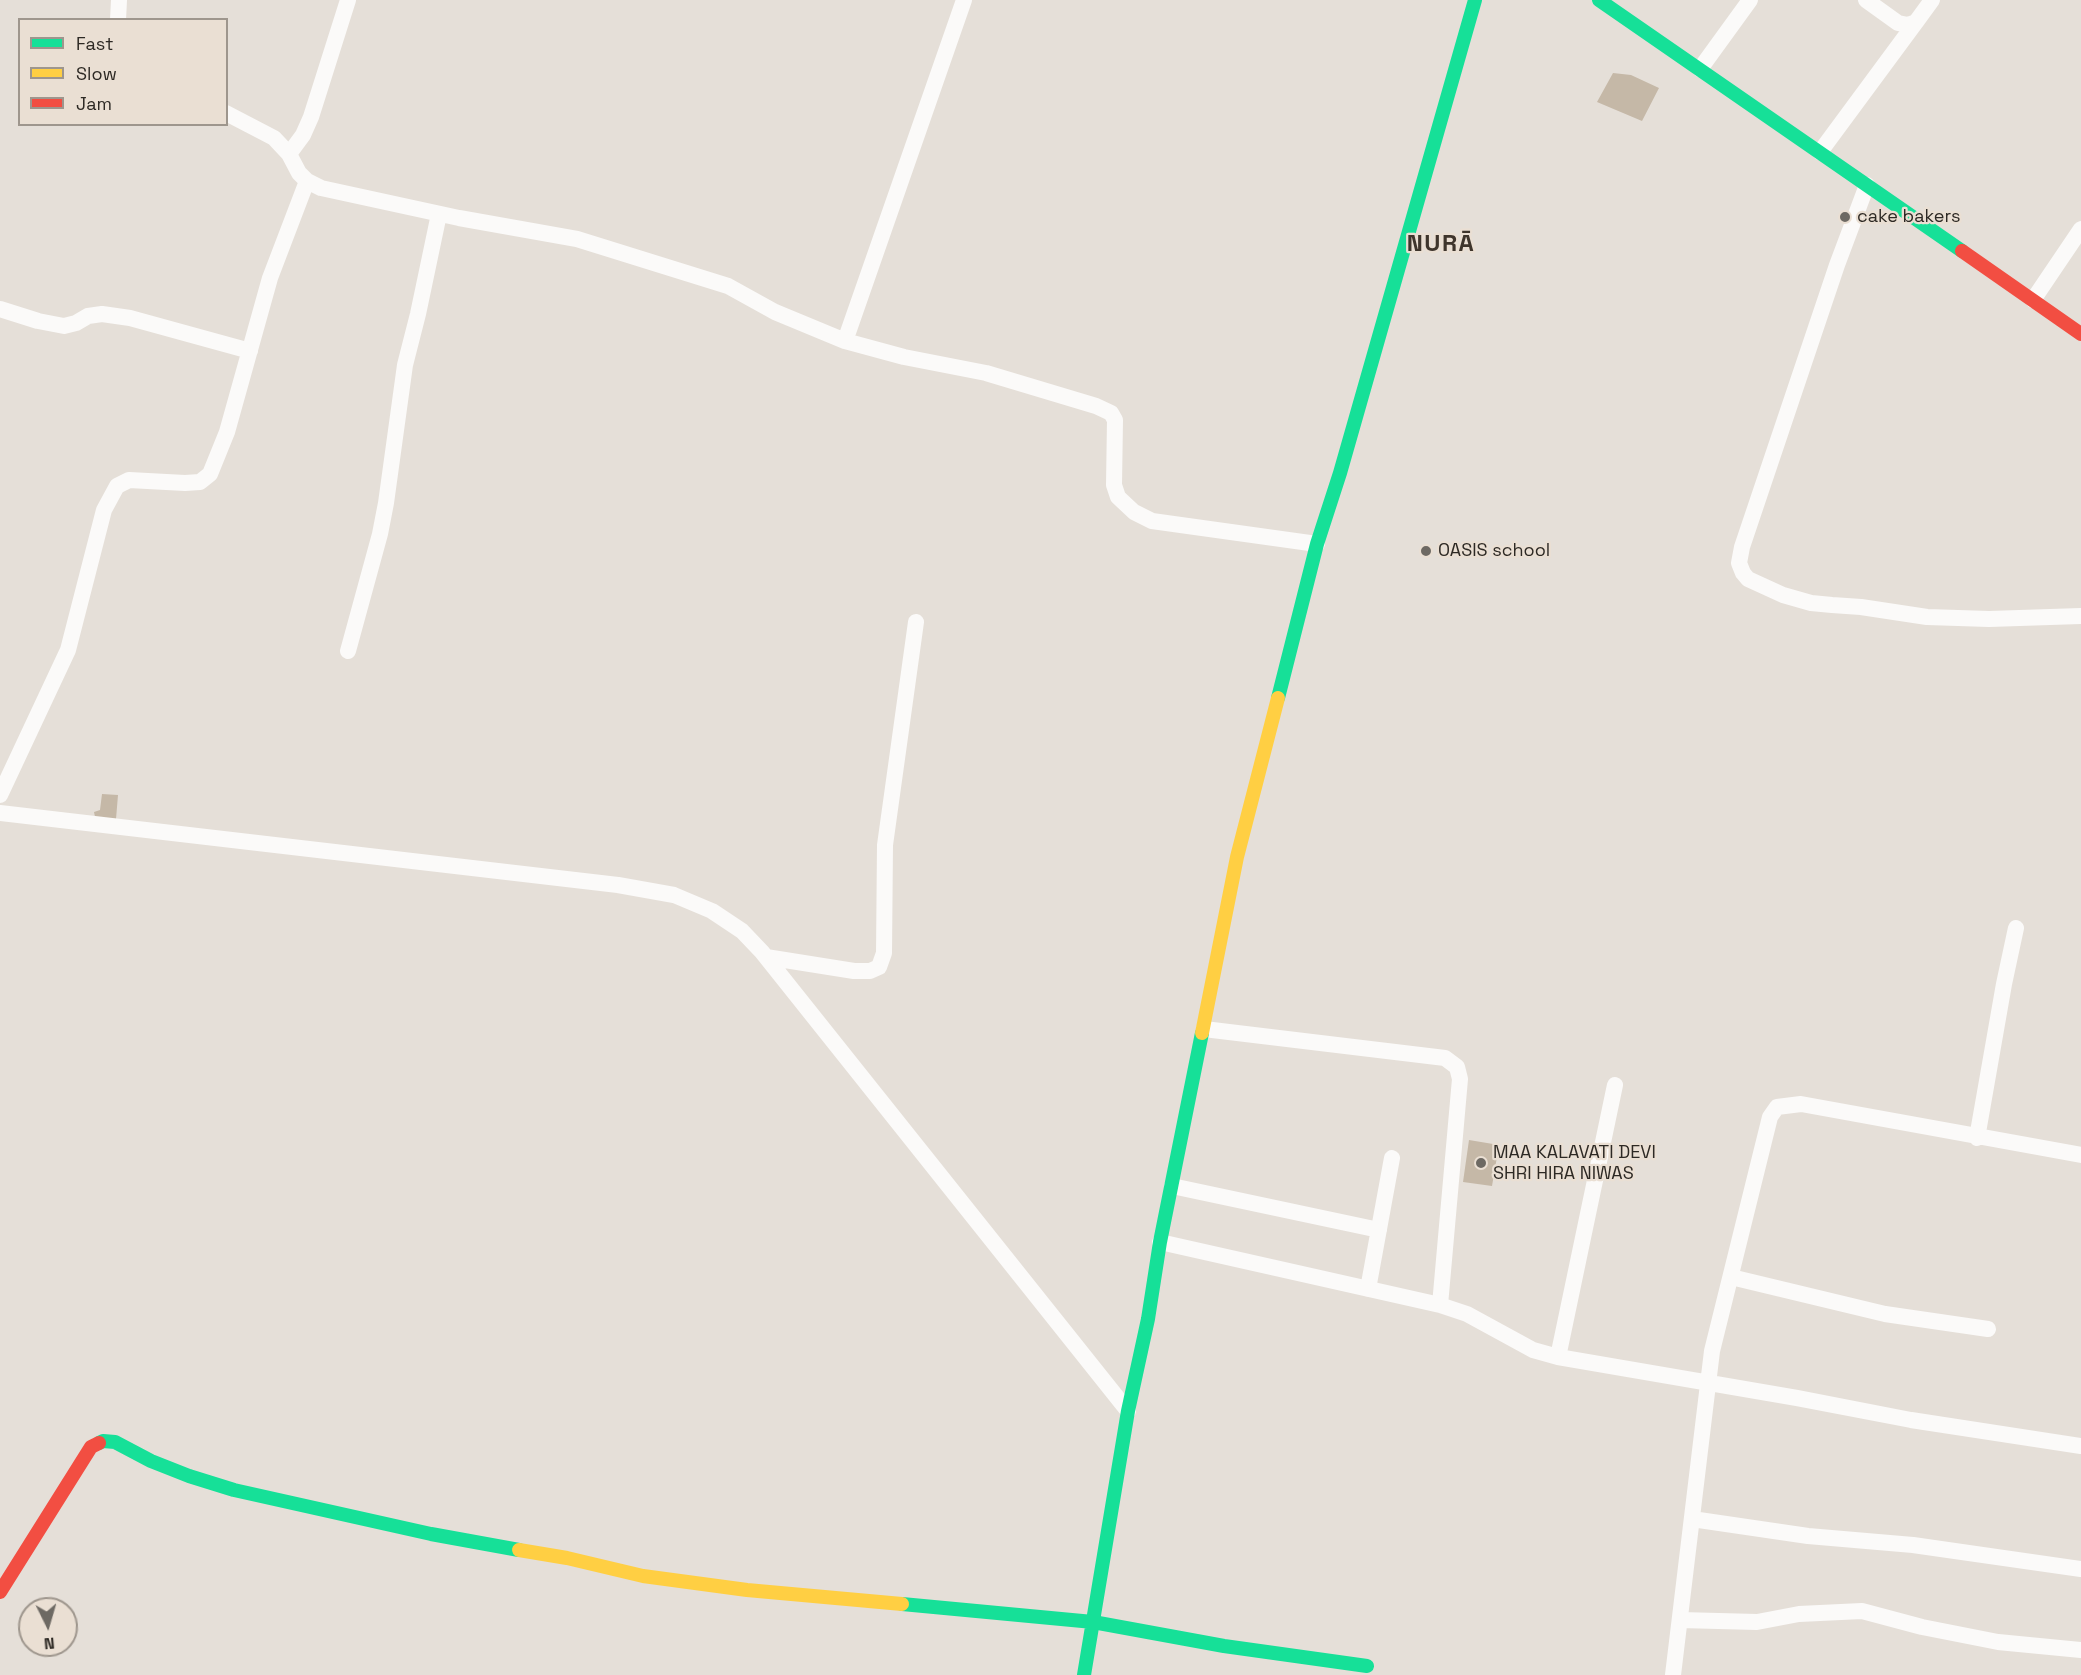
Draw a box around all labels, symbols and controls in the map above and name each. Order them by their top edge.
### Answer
legend [18,18,228,126]
text: Fast [76,32,113,55]
text: Slow [76,62,117,85]
text: Jam [76,92,112,115]
place label: cake bakers [1857,206,1961,228]
marker: cake bakers [1838,210,1852,224]
district label: NURĀ [1407,230,1475,258]
place label: OASIS school [1438,540,1550,562]
marker: OASIS school [1419,544,1433,558]
place label: MAA KALAVATI DEVI SHRI HIRA NIWAS [1493,1142,1656,1184]
marker: MAA KALAVATI DEVI SHRI HIRA NIWAS [1474,1156,1488,1170]
north arrow [18,1597,78,1657]
text: N [43,1633,56,1654]

